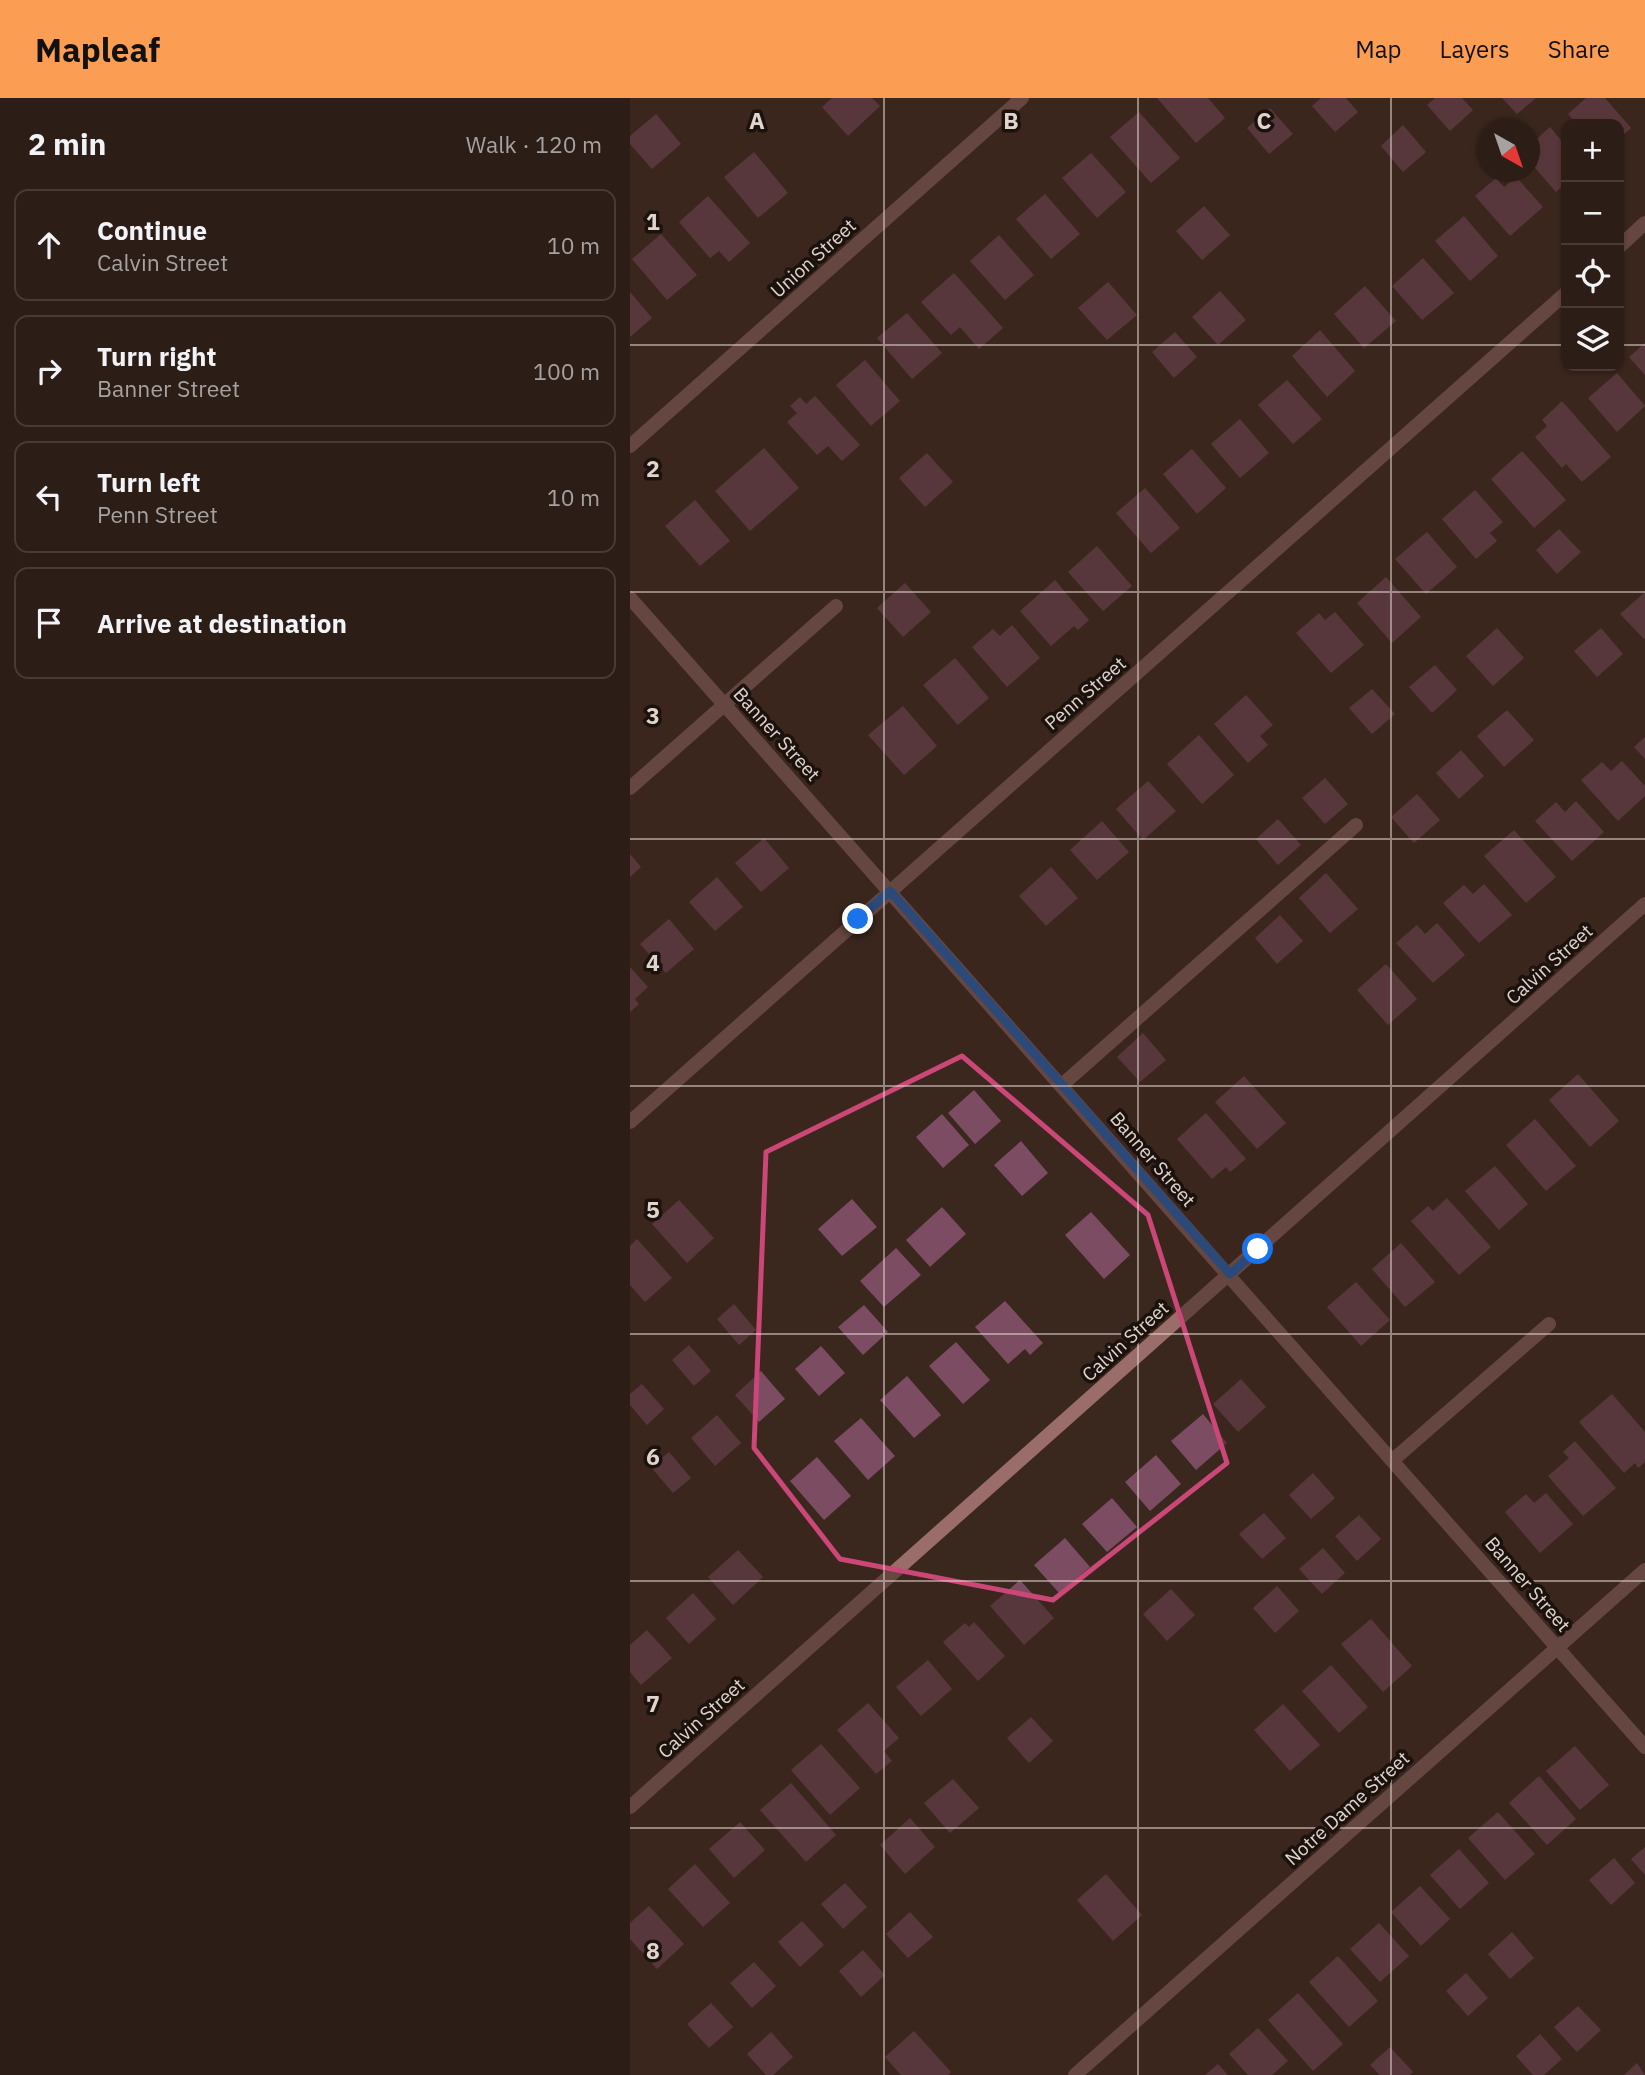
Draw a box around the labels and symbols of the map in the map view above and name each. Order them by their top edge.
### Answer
text: A [749,105,765,135]
text: B [1003,105,1019,135]
text: C [1257,105,1272,135]
north arrow [1477,119,1540,182]
text: 1 [646,206,660,236]
street label: Union Street [765,213,861,303]
text: 2 [646,453,660,483]
street label: Penn Street [1039,651,1131,735]
street label: Banner Street [729,682,825,786]
text: 3 [646,700,660,730]
route end [842,903,873,934]
street label: Calvin Street [1501,919,1597,1009]
text: 4 [646,947,660,977]
street label: Banner Street [1105,1107,1201,1211]
text: 5 [646,1194,660,1224]
route start [1242,1233,1273,1264]
street label: Calvin Street [1077,1296,1173,1386]
text: 6 [646,1441,660,1471]
street label: Banner Street [1480,1532,1576,1636]
street label: Calvin Street [653,1673,749,1763]
text: 7 [646,1688,660,1718]
street label: Notre Dame Street [1280,1746,1414,1870]
text: 8 [646,1935,660,1965]

